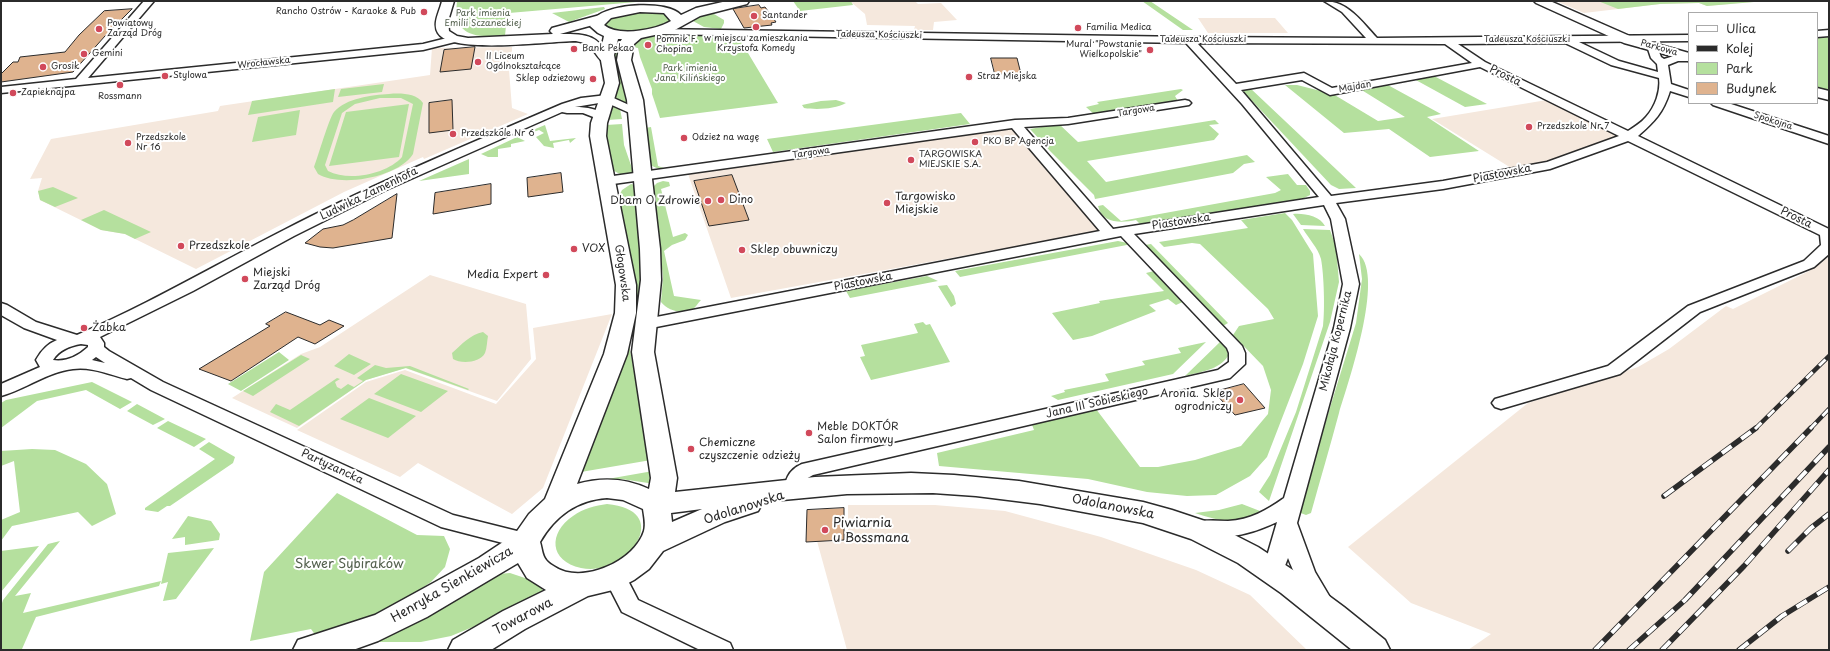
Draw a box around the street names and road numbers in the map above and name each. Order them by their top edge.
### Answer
street label: Tadeusza Kościuszki [836,29,922,41]
street label: Tadeusza Kościuszki [1160,35,1246,45]
street label: Tadeusza Kościuszki [1484,35,1570,45]
street label: Parkowa [1639,38,1679,58]
street label: Wrocławska [237,55,291,71]
street label: Prosta [1487,63,1523,89]
street label: Majdan [1338,79,1372,95]
street label: Targowa [1117,103,1155,119]
street label: Spokojna [1752,110,1794,132]
street label: Targowa [792,145,830,161]
street label: Piastowska [1472,162,1532,186]
street label: Ludwika Zamenhofa [318,165,420,223]
street label: Prosta [1778,205,1814,231]
street label: Piastowska [1151,211,1211,233]
street label: Głogowska [611,244,633,302]
street label: Piastowska [833,270,893,294]
street label: Mikołaja Kopernika [1317,289,1355,393]
street label: Jana III Sobieskiego [1045,385,1149,421]
street label: Partyzancka [299,447,365,487]
street label: Odolanowska [702,488,786,528]
street label: Odolanowska [1070,491,1156,523]
street label: Henryka Sienkiewicza [388,544,516,626]
street label: Towarowa [491,595,555,639]

